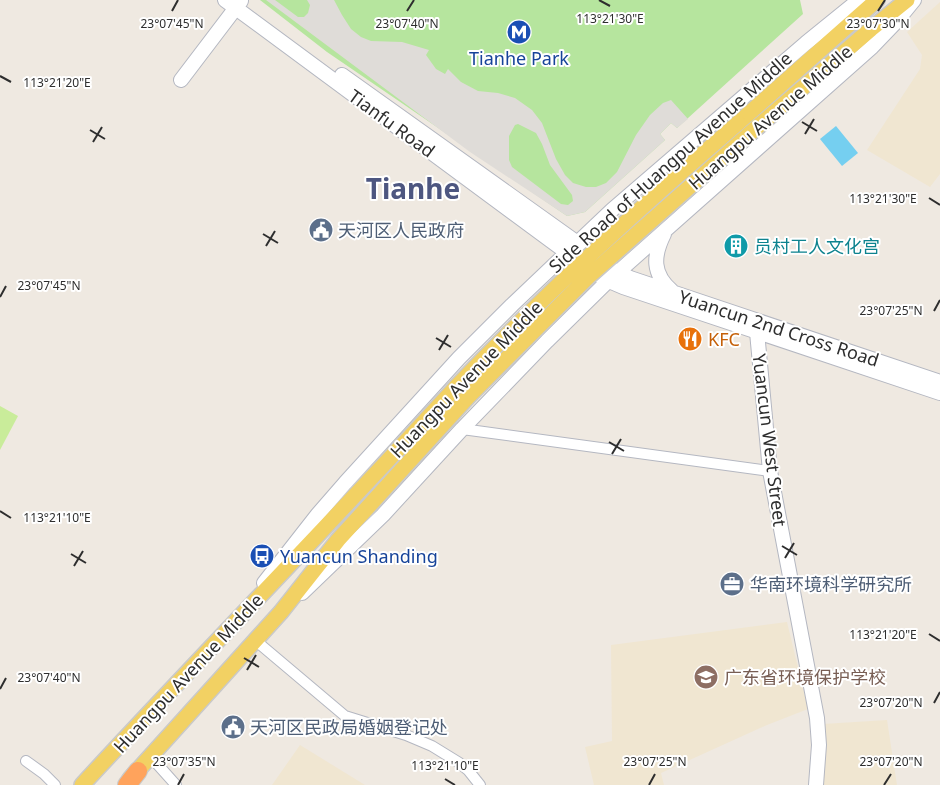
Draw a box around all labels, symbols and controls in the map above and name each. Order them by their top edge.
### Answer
text: 113°21'30"E [576,10,644,27]
text: 23°07'45"N [140,15,204,32]
text: 23°07'40"N [375,15,439,32]
text: 23°07'30"N [846,15,910,32]
metro station icon: Tianhe Park [506,19,532,45]
street label: Huangpu Avenue Middle [683,39,857,195]
place label: Tianhe Park [469,46,569,70]
street label: Side Road of Huangpu Avenue Middle [543,46,797,278]
text: 113°21'20"E [23,74,91,91]
street label: Tianfu Road [344,84,440,162]
district label: Tianhe [366,169,460,207]
text: 113°21'30"E [849,190,917,207]
public building icon: 天河区人民政府 [308,217,334,243]
place label: 天河区人民政府 [338,218,464,242]
building icon: 员村工人文化宫 [723,233,749,259]
place label: 员村工人文化宫 [754,234,880,258]
text: 23°07'45"N [17,277,81,294]
street label: Yuancun 2nd Cross Road [676,284,882,372]
street label: Huangpu Avenue Middle [385,295,547,463]
text: 23°07'25"N [859,302,923,319]
restaurant icon: KFC [677,326,703,352]
place label: KFC [708,327,740,351]
street label: Yuancun West Street [747,352,793,528]
text: 113°21'10"E [23,509,91,526]
bus stop icon: Yuancun Shanding [249,543,275,569]
place label: Yuancun Shanding [280,544,438,568]
office icon: 华南环境科学研究所 [719,571,745,597]
place label: 华南环境科学研究所 [750,572,912,596]
street label: Huangpu Avenue Middle [108,588,268,758]
text: 113°21'20"E [849,626,917,643]
school or university icon: 广东省环境保护学校 [693,664,719,690]
place label: 广东省环境保护学校 [724,665,886,689]
text: 23°07'40"N [17,669,81,686]
text: 23°07'20"N [859,694,923,711]
public building icon: 天河区民政局婚姻登记处 [220,714,246,740]
place label: 天河区民政局婚姻登记处 [250,715,448,739]
text: 23°07'35"N [152,753,216,770]
text: 23°07'25"N [623,753,687,770]
text: 23°07'20"N [859,753,923,770]
text: 113°21'10"E [411,757,479,774]

